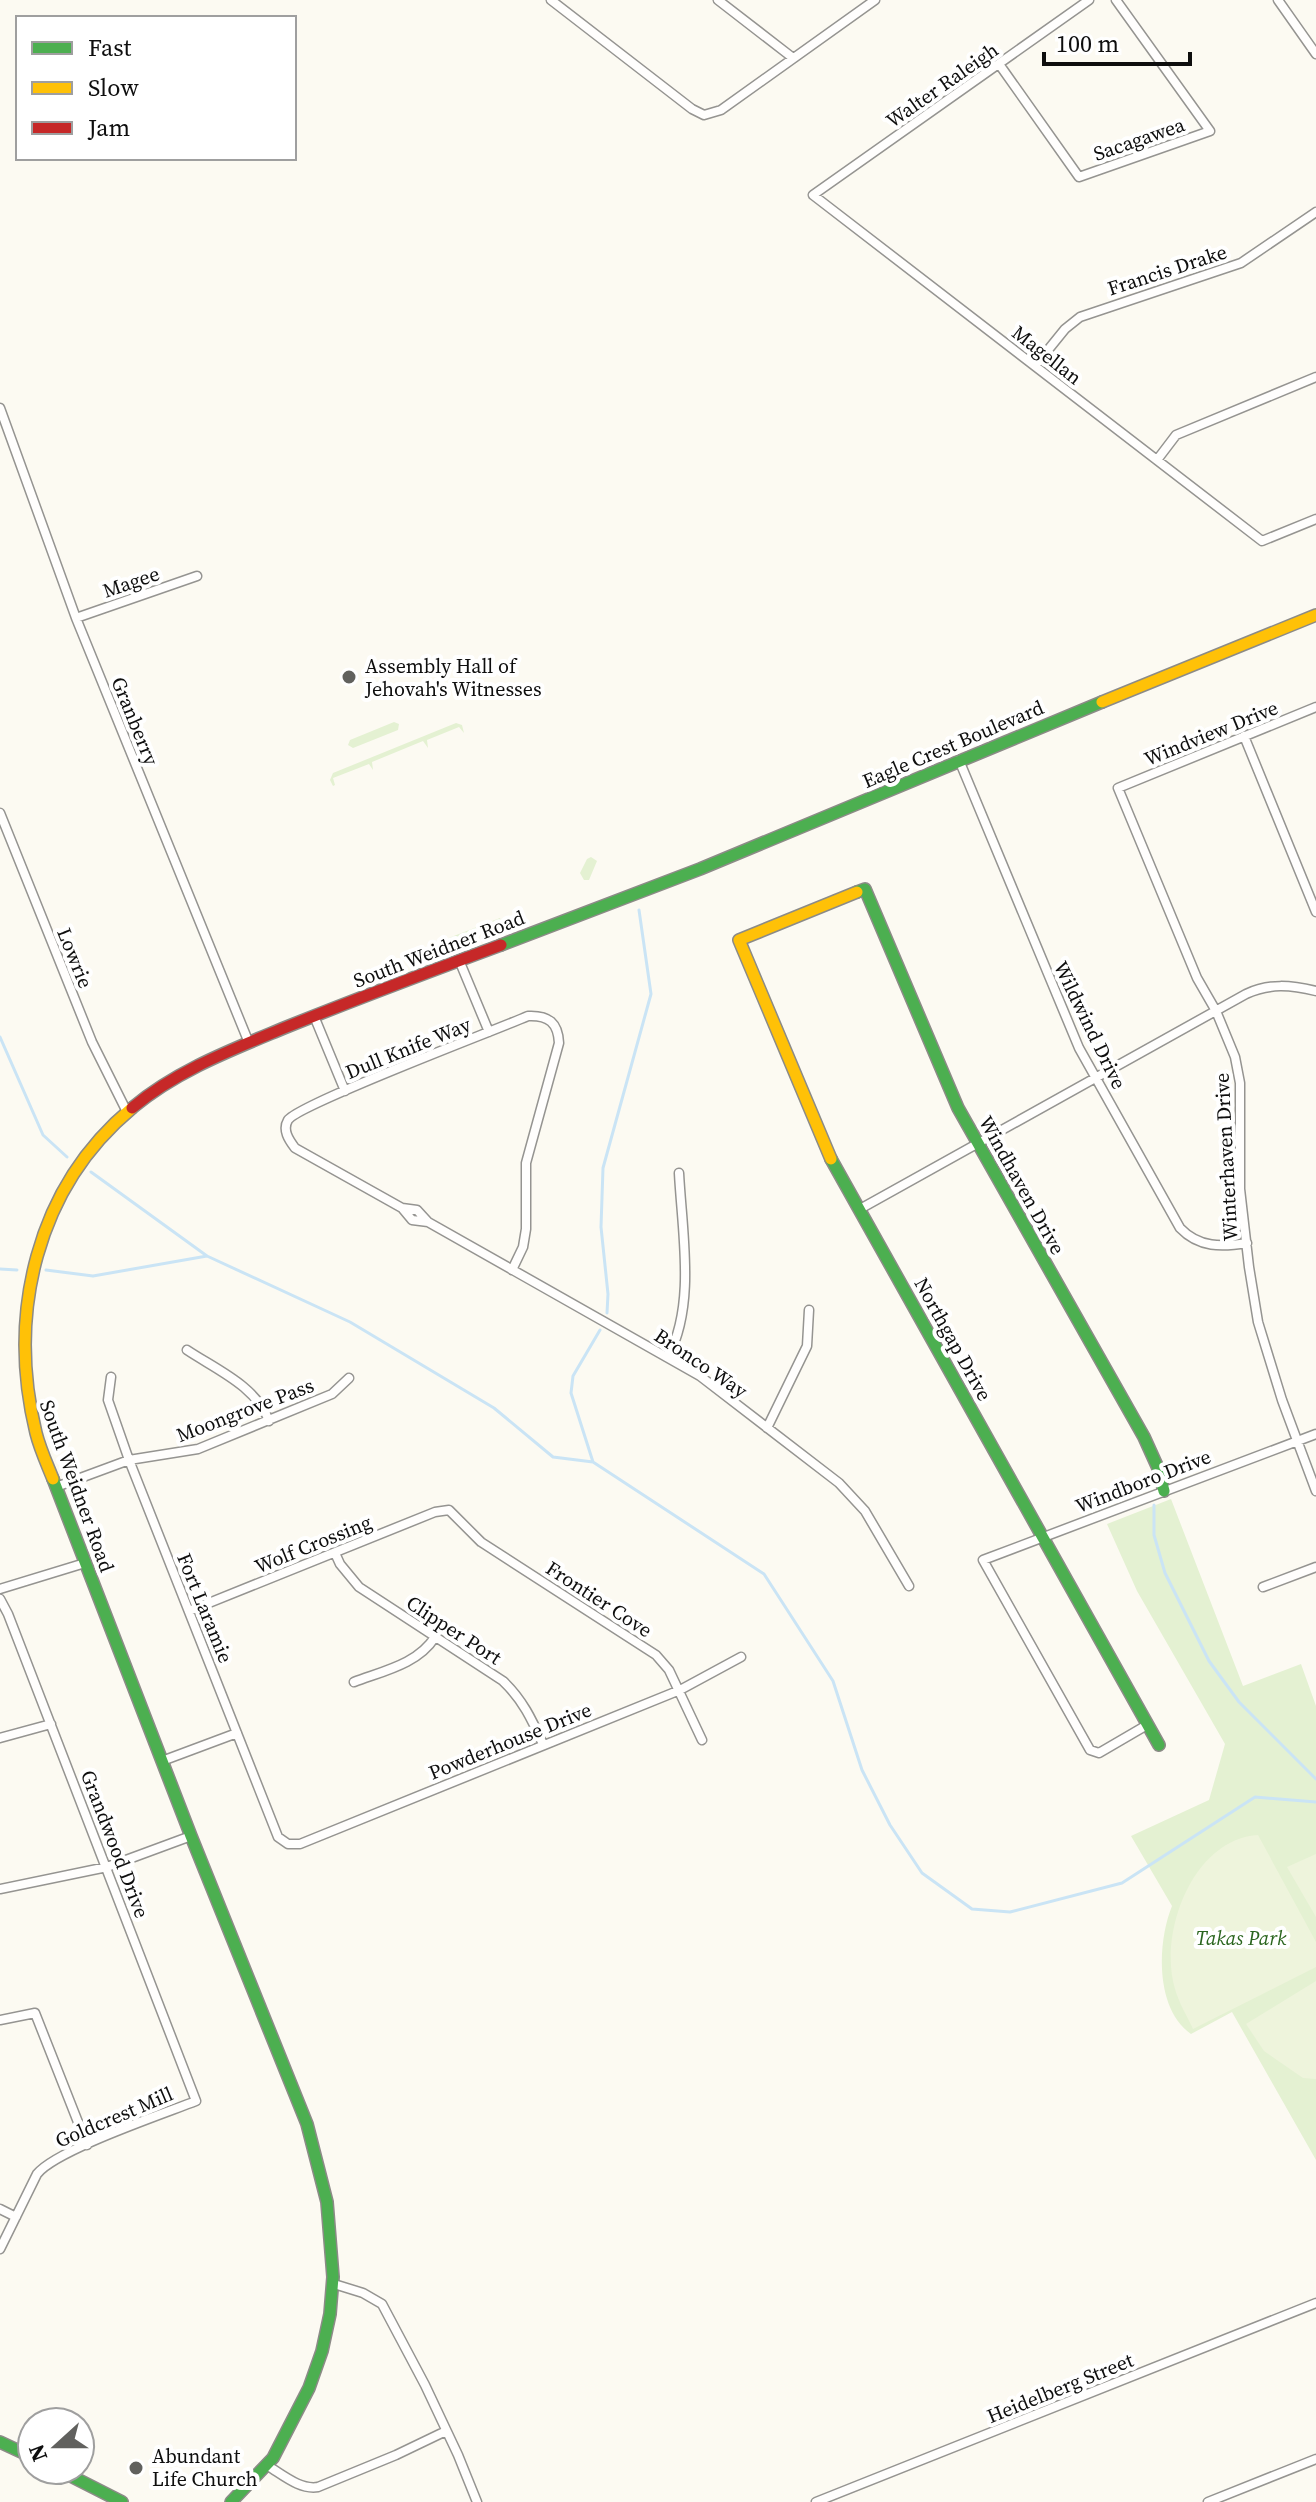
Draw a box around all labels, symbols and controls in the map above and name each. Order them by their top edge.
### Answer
legend [16,16,296,160]
scale bar [1044,16,1190,66]
text: 100 m [1056,27,1119,60]
text: Fast [88,31,132,64]
street label: Walter Raleigh [880,36,1004,134]
text: Slow [88,71,139,104]
street label: Sacagawea [1090,110,1189,168]
text: Jam [87,111,130,144]
street label: Francis Drake [1104,238,1230,302]
street label: Magellan [1006,319,1088,391]
street label: Magee [99,559,163,605]
place label: Assembly Hall of Jehovah's Witnesses [364,652,542,703]
marker: Assembly Hall of Jehovah's Witnesses [340,668,358,686]
street label: Granberry [105,673,166,770]
street label: Eagle Crest Boulevard [858,693,1049,795]
street label: Windview Drive [1140,693,1282,773]
street label: South Weidner Road [349,903,529,995]
street label: Lowrie [50,924,100,992]
street label: Wildwind Drive [1047,956,1133,1094]
street label: Dull Knife Way [341,1010,476,1086]
street label: Winterhaven Drive [1208,1072,1244,1242]
street label: Windhaven Drive [972,1110,1072,1260]
street label: Northgap Drive [908,1272,998,1406]
street label: Bronco Way [649,1322,754,1405]
street label: Moongrove Pass [172,1371,318,1449]
street label: South Weidner Road [33,1396,121,1577]
street label: Windboro Drive [1071,1442,1215,1520]
street label: Wolf Crossing [250,1508,376,1580]
street label: Fort Laramie [170,1549,240,1667]
street label: Frontier Cove [540,1554,658,1644]
street label: Clipper Port [401,1589,508,1672]
street label: Powderhouse Drive [424,1696,596,1786]
street label: Grandwood Drive [74,1766,156,1922]
park label: Takas Park [1196,1924,1287,1952]
street label: Goldcrest Mill [51,2080,177,2154]
street label: Heidelberg Street [983,2346,1138,2430]
north arrow [16,2406,96,2486]
text: N [20,2440,54,2466]
place label: Abundant Life Church [152,2442,258,2493]
marker: Abundant Life Church [127,2459,145,2477]

